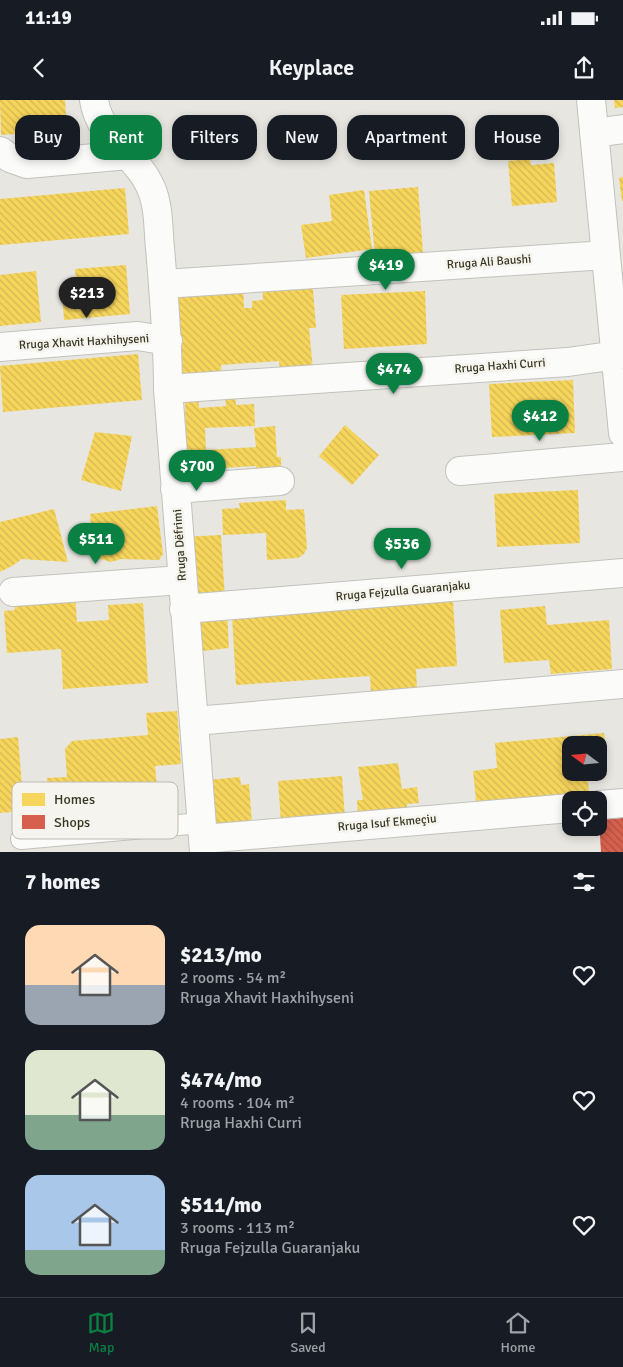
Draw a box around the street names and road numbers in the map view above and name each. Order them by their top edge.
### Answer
street label: Rruga Ali Baushi [446,252,532,272]
street label: Rruga Xhavit Haxhihyseni [18,331,150,353]
street label: Rruga Haxhi Curri [454,355,546,377]
street label: Rruga Dëfrimi [170,509,190,581]
street label: Rruga Fejzulla Guaranjaku [335,578,471,604]
street label: Rruga Isuf Ekmeçiu [337,811,437,835]

